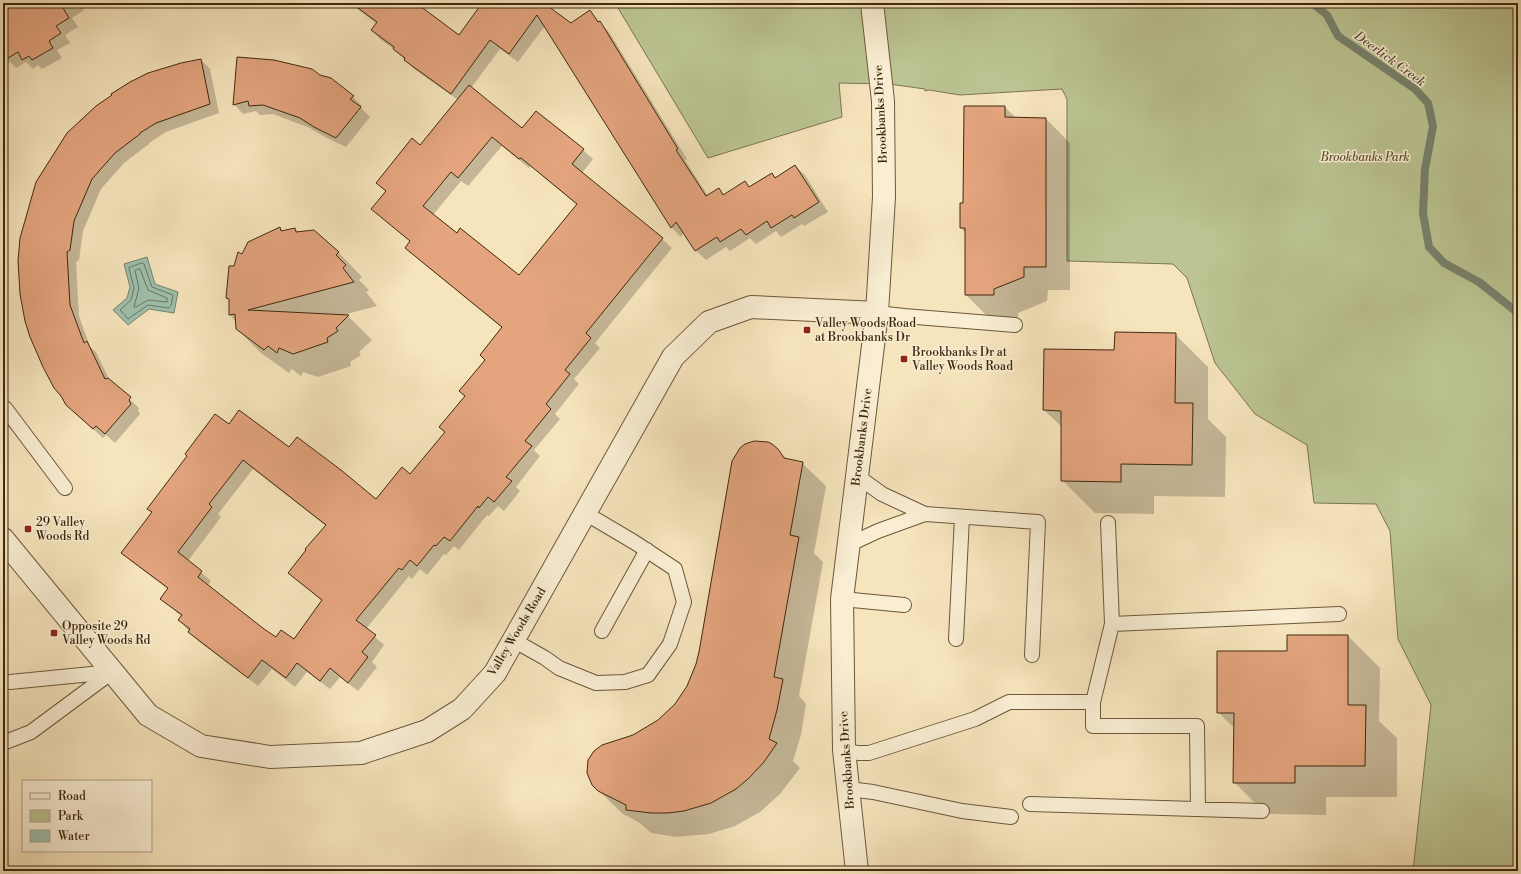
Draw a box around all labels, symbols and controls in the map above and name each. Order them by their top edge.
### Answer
water label: Deerlick Creek [1350,27,1429,90]
street label: Brookbanks Drive [871,65,891,164]
park label: Brookbanks Park [1319,150,1410,165]
place label: Valley Woods Road at Brookbanks Dr [814,316,916,345]
marker: Valley Woods Road at Brookbanks Dr [802,325,812,335]
place label: Brookbanks Dr at Valley Woods Road [911,345,1013,374]
marker: Brookbanks Dr at Valley Woods Road [899,354,909,364]
street label: Brookbanks Drive [848,387,875,488]
place label: 29 Valley Woods Rd [35,515,89,544]
marker: 29 Valley Woods Rd [23,524,33,534]
street label: Valley Woods Road [484,585,550,680]
place label: Opposite 29 Valley Woods Rd [61,619,150,648]
marker: Opposite 29 Valley Woods Rd [49,628,59,638]
street label: Brookbanks Drive [836,710,858,811]
legend [22,780,152,852]
text: Road [58,789,86,804]
text: Park [58,809,84,824]
text: Water [57,829,90,844]

